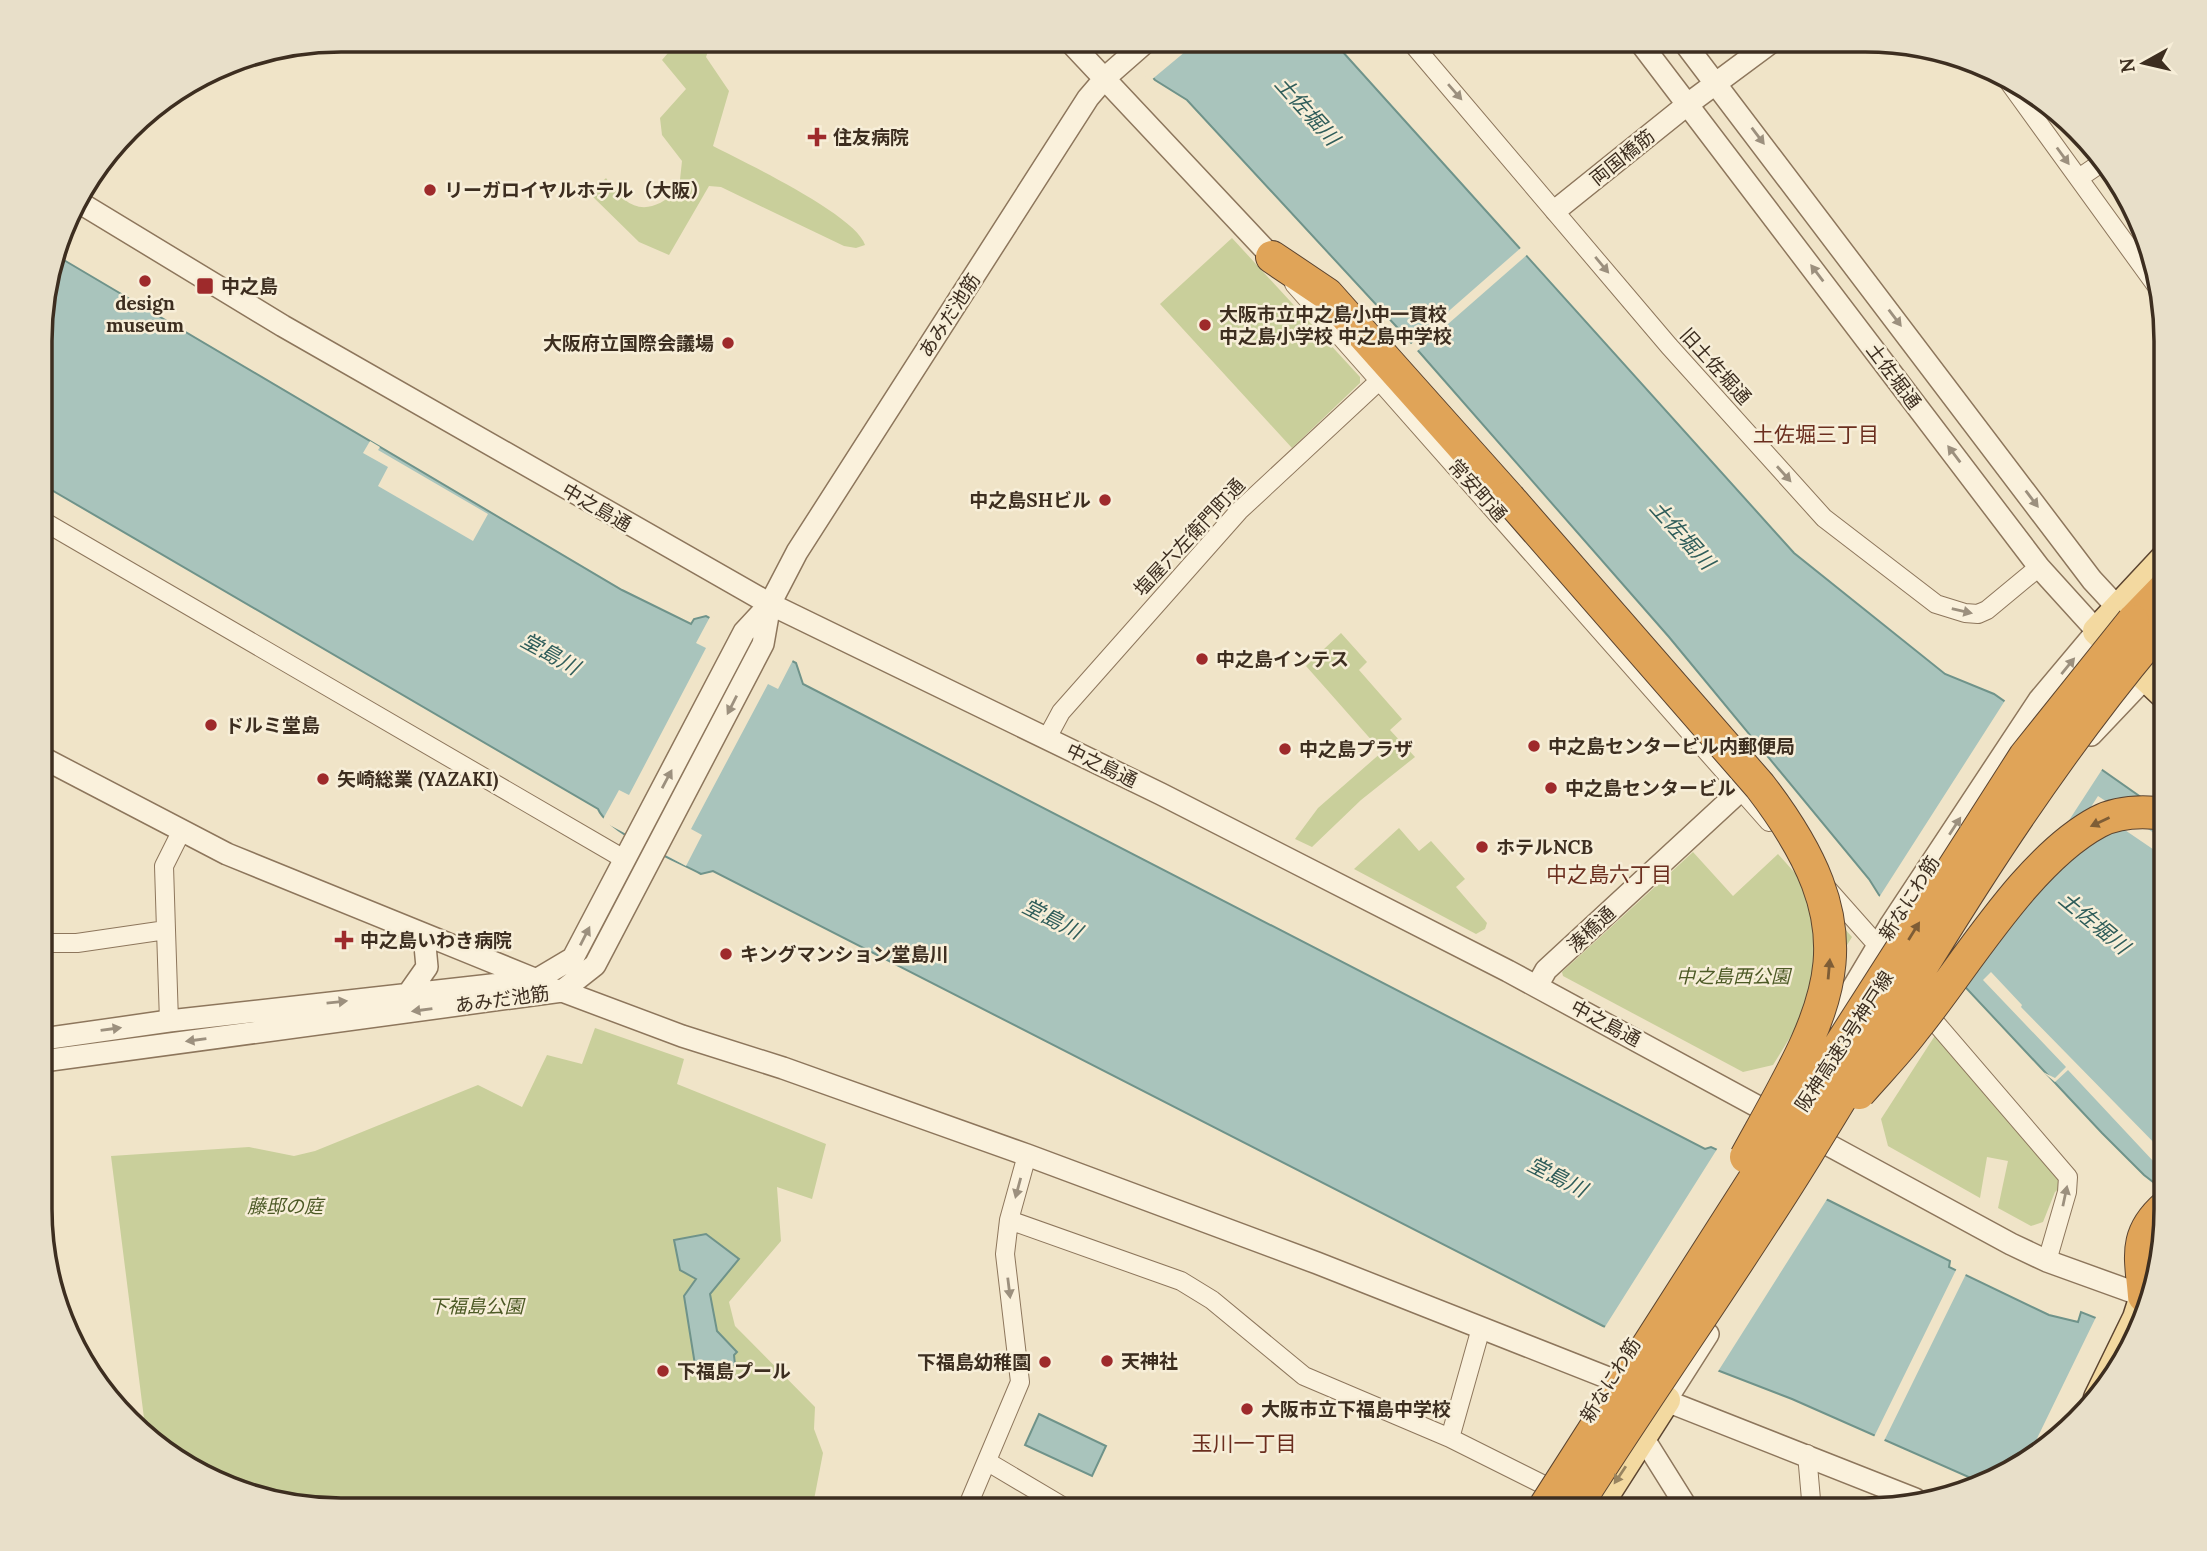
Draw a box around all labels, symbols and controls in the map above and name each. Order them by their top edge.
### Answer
north arrow [2109,28,2179,98]
text: N [2114,56,2140,74]
water label: 土佐堀川 [1269,70,1347,152]
one-way arrow [1447,84,1462,101]
street label: 両国橋筋 [1585,124,1659,190]
place label: 住友病院 [833,125,909,149]
marker: 住友病院 [807,127,827,147]
one-way arrow [1751,127,1765,145]
one-way arrow [2056,146,2070,165]
place label: リーガロイヤルホテル（大阪） [444,178,709,202]
marker: リーガロイヤルホテル（大阪） [422,182,438,198]
one-way arrow [1594,257,1609,274]
one-way arrow [1810,264,1824,282]
street label: あみだ池筋 [913,269,985,361]
marker: design museum [137,273,153,289]
place label: 中之島 [221,274,278,298]
marker: 中之島 [195,276,215,296]
place label: design museum [106,291,184,337]
place label: 大阪市立中之島小中一貫校 中之島小学校 中之島中学校 [1219,302,1452,348]
one-way arrow [1888,309,1902,327]
marker: 大阪市立中之島小中一貫校 中之島小学校 中之島中学校 [1197,317,1213,333]
street label: 旧土佐堀通 [1675,323,1757,409]
place label: 大阪府立国際会議場 [543,331,714,355]
marker: 大阪府立国際会議場 [720,335,736,351]
street label: 土佐堀通 [1862,338,1926,414]
district label: 土佐堀三丁目 [1753,421,1879,448]
one-way arrow [1946,446,1961,464]
street label: 常安町通 [1444,454,1512,526]
one-way arrow [1776,465,1792,483]
street label: 塩屋六左衛門町通 [1128,473,1250,601]
street label: 中之島通 [558,478,636,536]
place label: 中之島SHビル [969,488,1091,512]
one-way arrow [2025,490,2039,509]
marker: 中之島SHビル [1097,492,1113,508]
water label: 土佐堀川 [1644,494,1722,576]
one-way arrow [1951,606,1973,617]
water label: 堂島川 [516,626,586,682]
place label: 中之島インテス [1216,647,1349,671]
marker: 中之島インテス [1194,651,1210,667]
one-way arrow [2060,657,2075,674]
one-way arrow [726,695,738,714]
place label: ドルミ堂島 [225,713,320,737]
marker: ドルミ堂島 [203,717,219,733]
place label: 中之島センタービル内郵便局 [1548,734,1795,758]
place label: 中之島プラザ [1299,737,1413,761]
street label: 中之島通 [1063,738,1141,792]
marker: 中之島センタービル内郵便局 [1526,738,1542,754]
marker: 中之島プラザ [1277,741,1293,757]
place label: 矢崎総業 (YAZAKI) [337,767,499,792]
one-way arrow [661,769,673,788]
marker: 矢崎総業 (YAZAKI) [315,771,331,787]
place label: 中之島センタービル [1565,776,1736,800]
marker: 中之島センタービル [1543,780,1559,796]
one-way arrow [2090,816,2110,828]
one-way arrow [1949,817,1962,836]
place label: ホテルNCB [1496,835,1594,859]
marker: ホテルNCB [1474,839,1490,855]
street label: 新なにわ筋 [1874,851,1944,945]
district label: 中之島六丁目 [1546,861,1672,888]
water label: 土佐堀川 [2053,885,2137,961]
water label: 堂島川 [1018,892,1088,946]
street label: 湊橋通 [1562,901,1620,957]
one-way arrow [1907,921,1920,940]
one-way arrow [579,926,590,946]
place label: 中之島いわき病院 [360,928,512,952]
marker: 中之島いわき病院 [334,930,354,950]
place label: キングマンション堂島川 [740,942,948,966]
marker: キングマンション堂島川 [718,946,734,962]
one-way arrow [1824,958,1835,980]
park label: 中之島西公園 [1676,964,1793,988]
street label: 阪神高速3号神戸線 [1790,966,1898,1116]
street label: あみだ池筋 [453,981,551,1017]
street label: 中之島通 [1567,995,1645,1051]
one-way arrow [326,996,348,1007]
one-way arrow [410,1004,432,1015]
one-way arrow [101,1024,123,1035]
one-way arrow [185,1035,207,1046]
water label: 堂島川 [1523,1150,1593,1204]
one-way arrow [1012,1177,1023,1199]
one-way arrow [2060,1185,2071,1207]
park label: 藤邸の庭 [247,1194,326,1218]
one-way arrow [1003,1277,1014,1299]
park label: 下福島公園 [428,1294,526,1318]
street label: 新なにわ筋 [1575,1333,1645,1427]
place label: 天神社 [1121,1349,1178,1373]
place label: 下福島幼稚園 [917,1350,1031,1374]
marker: 天神社 [1099,1353,1115,1369]
marker: 下福島幼稚園 [1037,1354,1053,1370]
place label: 下福島プール [677,1359,791,1383]
marker: 下福島プール [655,1363,671,1379]
place label: 大阪市立下福島中学校 [1261,1397,1451,1421]
marker: 大阪市立下福島中学校 [1239,1401,1255,1417]
district label: 玉川一丁目 [1192,1430,1297,1457]
one-way arrow [1613,1465,1626,1485]

